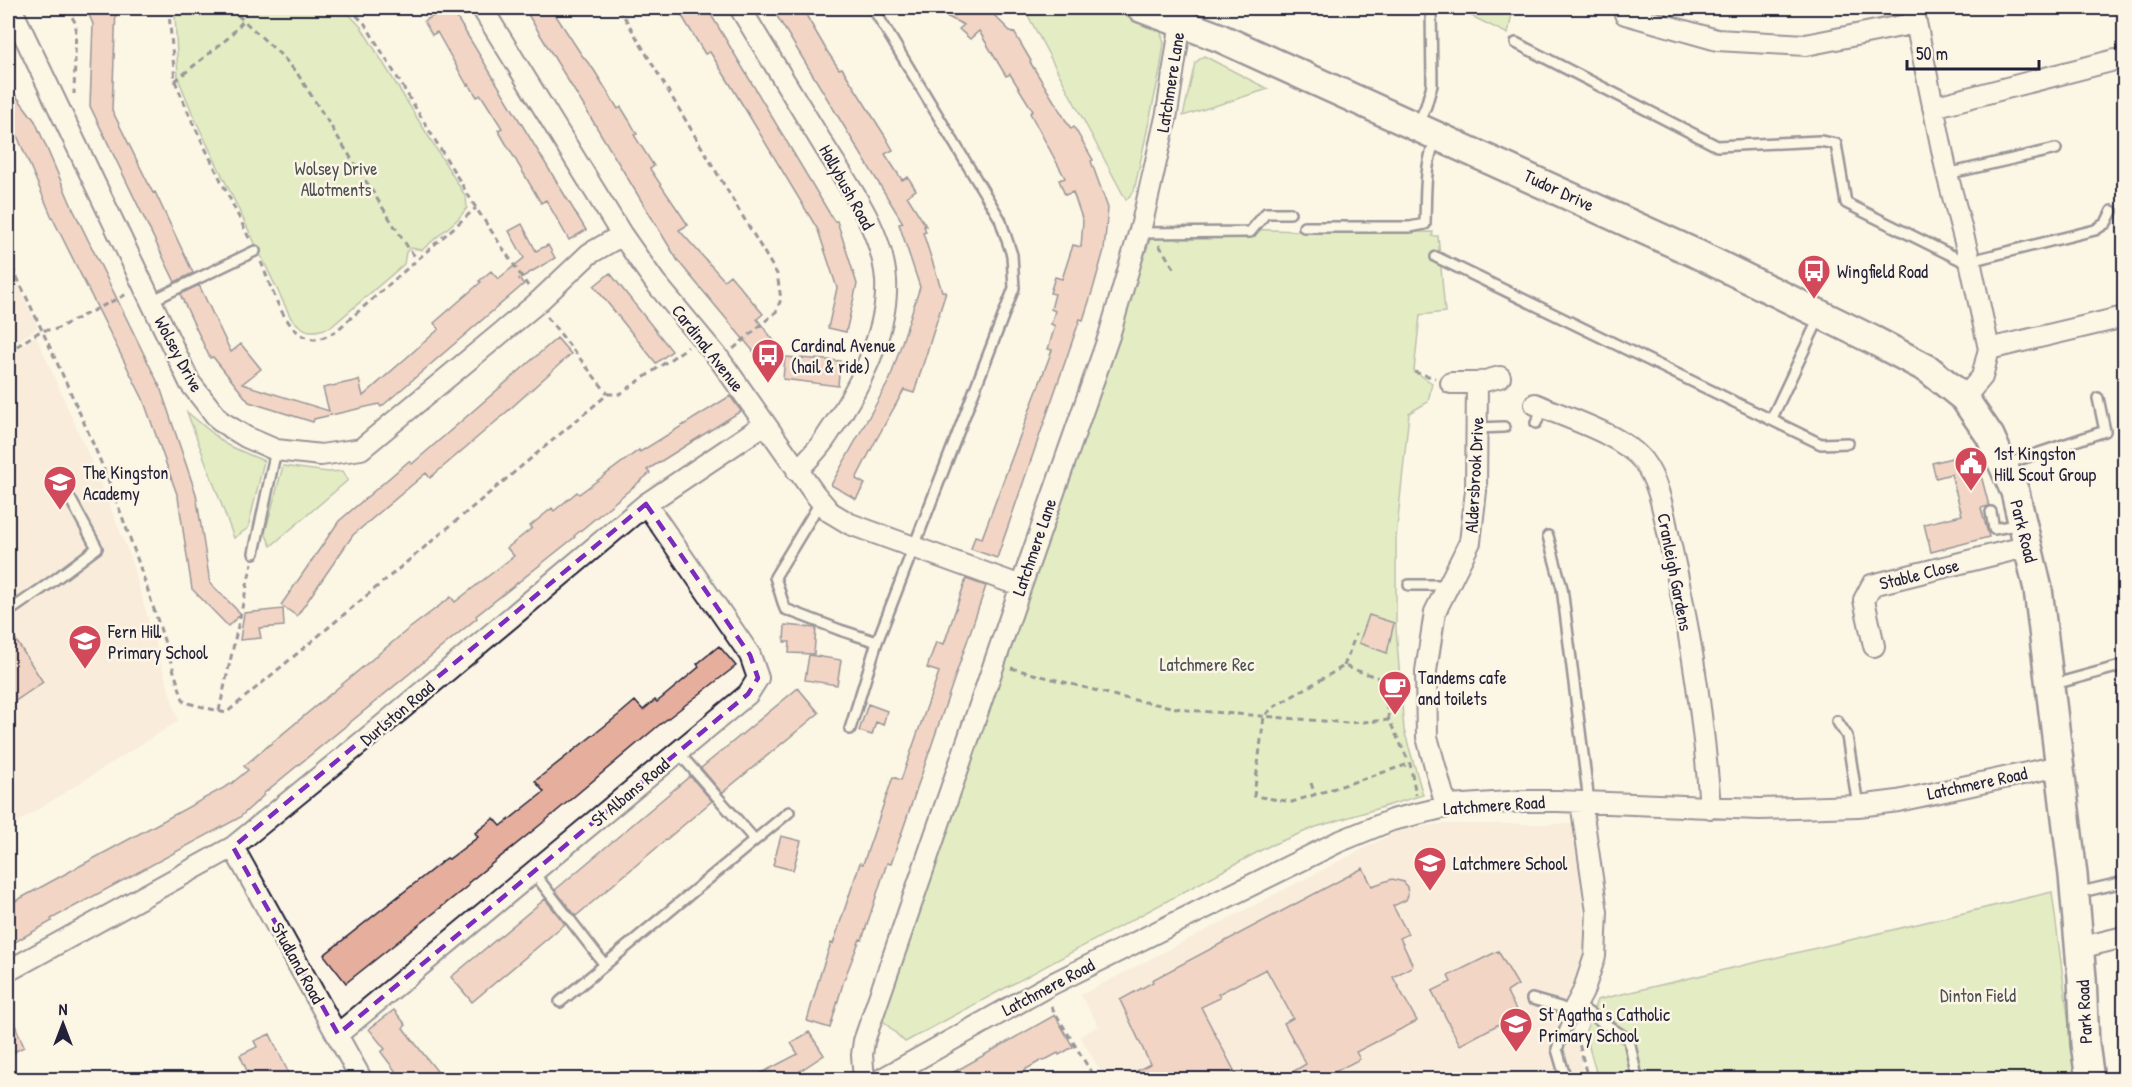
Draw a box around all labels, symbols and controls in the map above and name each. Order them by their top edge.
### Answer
street label: Latchmere Lane [1150,30,1190,134]
scale bar [1907,33,2039,71]
text: 50 m [1916,41,1948,66]
street label: Hollybush Road [813,140,881,234]
park label: Wolsey Drive Allotments [295,156,377,202]
street label: Tudor Drive [1520,163,1598,217]
bus stop icon: Wingfield Road [1796,253,1832,300]
place label: Wingfield Road [1837,259,1928,284]
street label: Cardinal Avenue [666,299,750,397]
street label: Wolsey Drive [149,312,209,396]
place label: Cardinal Avenue (hail & ride) [791,333,896,379]
bus stop icon: Cardinal Avenue (hail & ride) [750,337,786,384]
street label: Aldersbrook Drive [1458,416,1490,534]
place label: 1st Kingston Hill Scout Group [1994,441,2096,487]
public building icon: 1st Kingston Hill Scout Group [1953,445,1989,492]
place label: The Kingston Academy [83,460,168,506]
school or university icon: The Kingston Academy [42,464,78,511]
street label: Latchmere Lane [1006,495,1062,599]
street label: Park Road [2004,497,2044,565]
street label: Cranleigh Gardens [1651,511,1699,633]
street label: Stable Close [1877,552,1961,596]
place label: Fern Hill Primary School [107,619,208,665]
school or university icon: Fern Hill Primary School [67,623,103,670]
park label: Latchmere Rec [1160,652,1254,677]
place label: Tandems cafe and toilets [1418,665,1507,711]
cafe icon: Tandems cafe and toilets [1377,669,1413,716]
street label: Durlston Road [355,675,439,751]
street label: St Albans Road [585,752,675,832]
street label: Latchmere Road [1925,760,2029,806]
street label: Latchmere Road [1442,789,1546,821]
school or university icon: Latchmere School [1412,845,1448,892]
place label: Latchmere School [1453,851,1567,876]
street label: Studland Road [265,918,331,1008]
street label: Latchmere Road [997,952,1099,1022]
street label: Park Road [2070,980,2098,1044]
park label: Dinton Field [1940,983,2016,1008]
north arrow [33,994,93,1054]
text: N [59,998,68,1020]
place label: St Agatha's Catholic Primary School [1539,1002,1670,1048]
school or university icon: St Agatha's Catholic Primary School [1498,1006,1534,1053]

